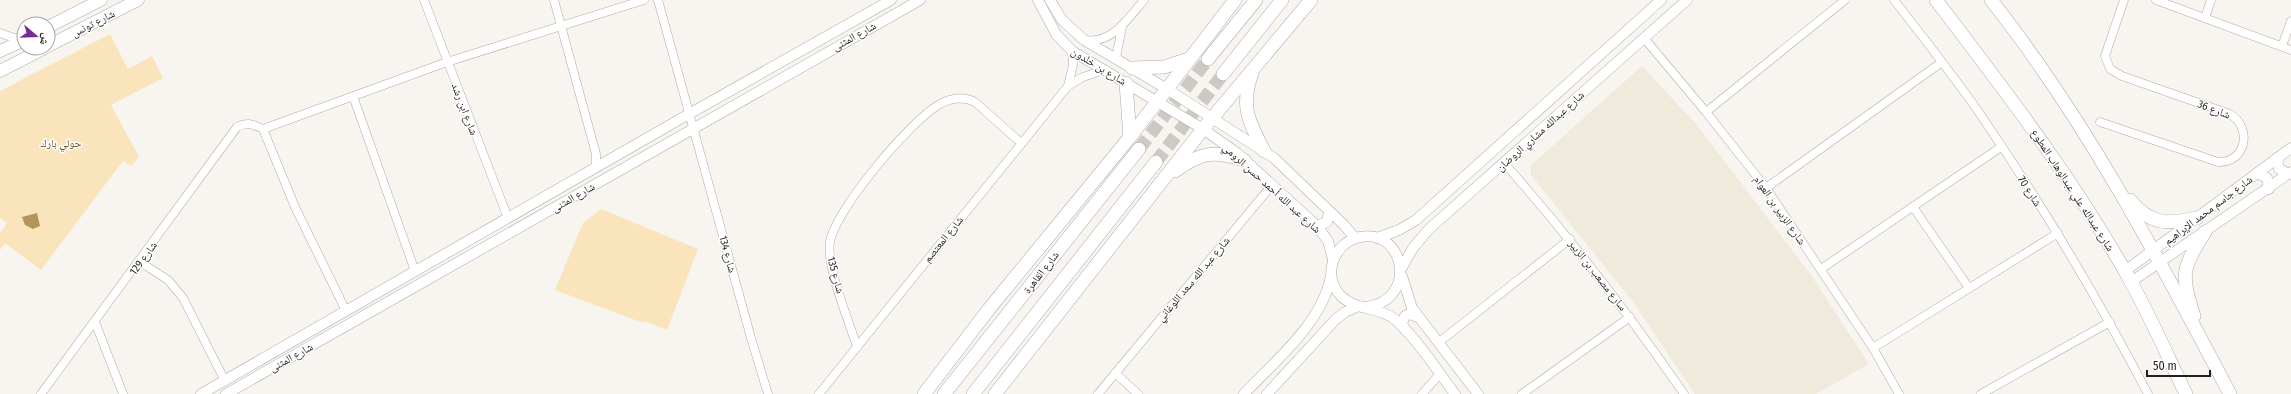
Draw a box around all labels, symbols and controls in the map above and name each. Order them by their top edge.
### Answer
street label: شارع تونس [69,7,117,40]
north arrow [16,16,56,56]
street label: شارع المثنى [830,19,878,54]
text: ش [36,31,53,47]
street label: شارع بن خلدون [1069,45,1129,88]
street label: شارع ابن رشد [449,81,480,137]
street label: شارع عبدالله مشاري الروضان [1494,88,1588,176]
street label: شارع 36 [2196,97,2232,122]
street label: شارع عبدالله علي عبدالوهاب المطوع [2027,127,2117,255]
park label: حولي بارك [41,137,81,152]
street label: شارع عبد الله أحمد حسن الرومي [1219,140,1324,237]
street label: شارع الزبير بن العوام [1751,173,1808,247]
street label: شارع جاسم محمد الإبراهيم [2162,173,2256,249]
street label: شارع 70 [2015,174,2044,209]
street label: شارع المثنى [549,180,597,215]
street label: شارع المعتصم [921,214,967,266]
street label: شارع 134 [716,234,739,274]
street label: شارع عبد الله سعد اللوغاني [1154,234,1234,325]
street label: سارع مصعب بن الزبير [1565,237,1629,313]
street label: شارع 129 [127,239,160,277]
street label: شارع القاهرة [1021,249,1062,296]
street label: شارع 135 [824,255,847,295]
street label: شارع المثنى [267,340,315,375]
scale bar [2147,352,2210,378]
text: 50 m [2153,359,2177,373]

